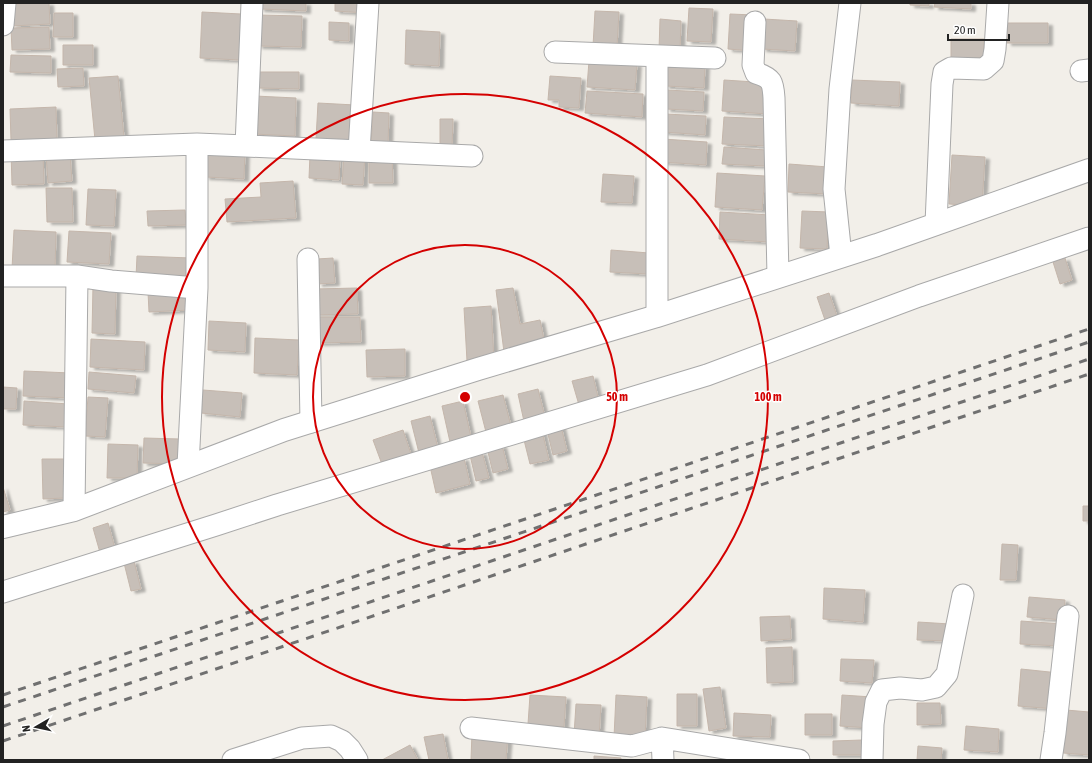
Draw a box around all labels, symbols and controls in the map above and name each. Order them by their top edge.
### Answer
scale bar [948,16,1009,42]
text: 20 m [954,23,976,37]
centre of rings [458,390,472,404]
text: 50 m [606,390,628,404]
text: 100 m [754,390,782,404]
north arrow [16,707,56,747]
text: N [20,724,33,733]

